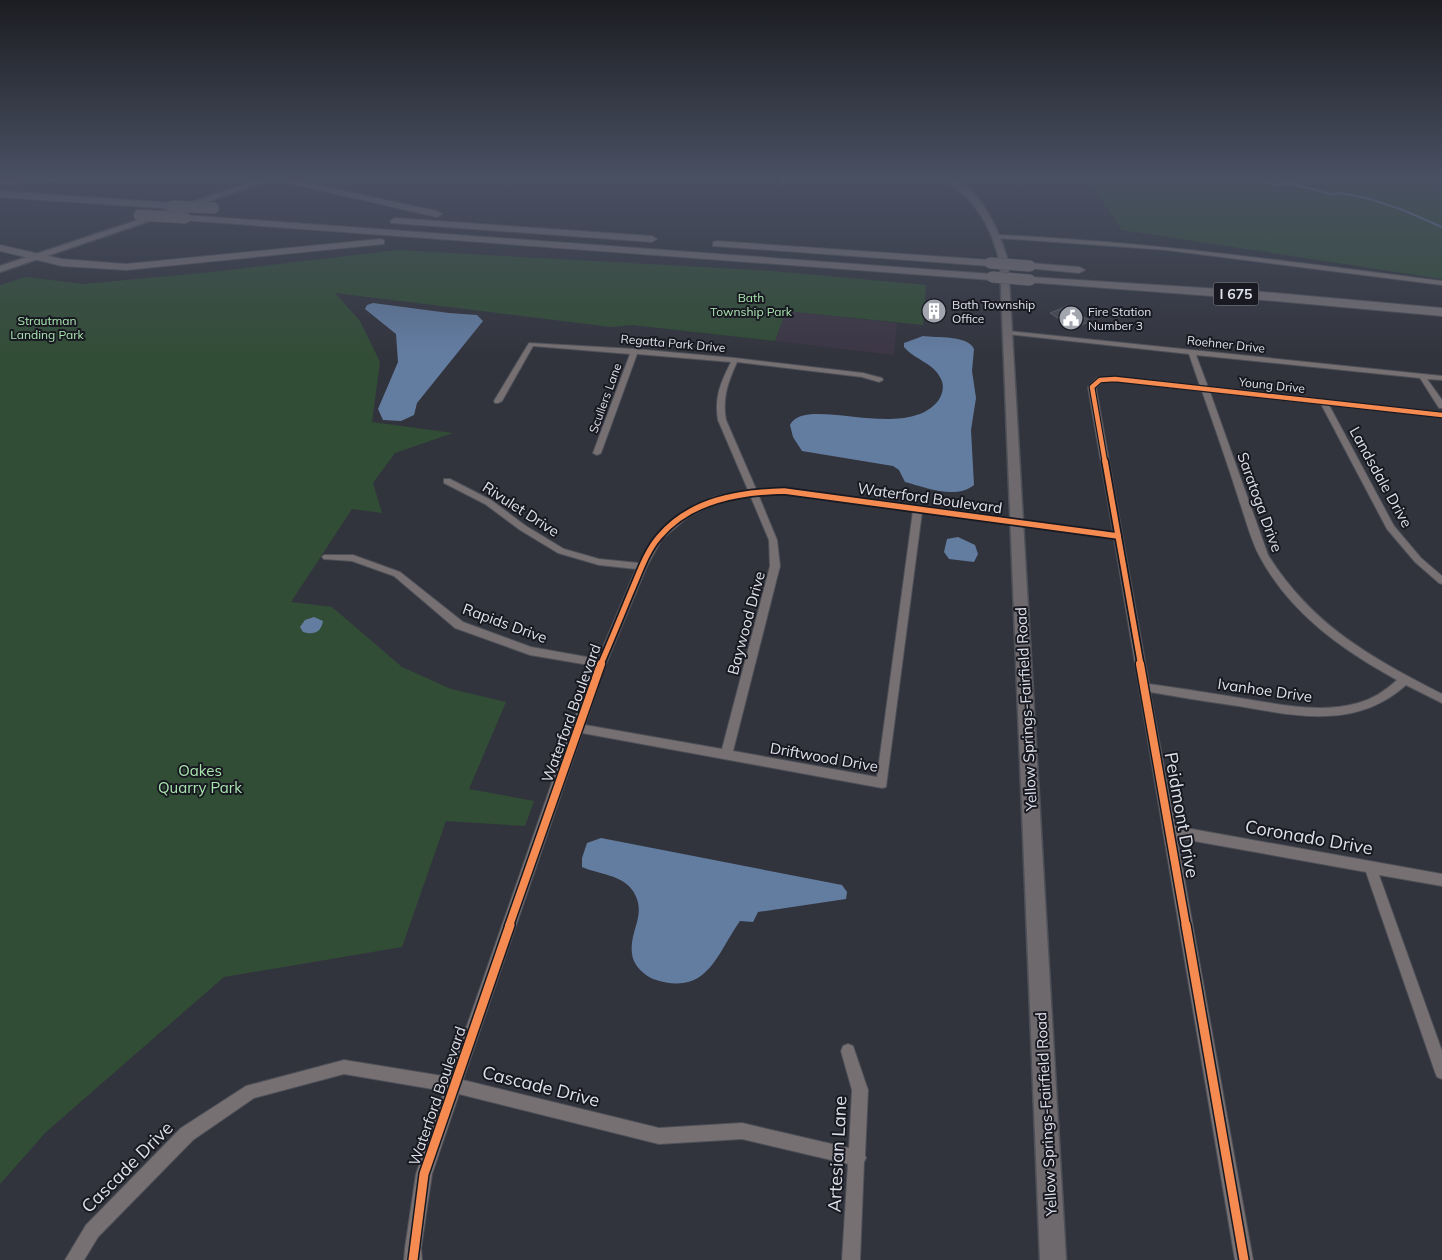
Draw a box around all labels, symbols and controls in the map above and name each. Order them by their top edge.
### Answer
road number: I 675 [1214,282,1258,306]
park label: Bath Township Park [710,290,793,319]
place label: Bath Township Office [952,297,1035,326]
building icon: Bath Township Office [921,298,947,324]
place label: Fire Station Number 3 [1088,304,1151,333]
public building icon: Fire Station Number 3 [1058,305,1084,331]
park label: Strautman Landing Park [10,313,85,342]
street label: Regatta Park Drive [620,331,726,355]
street label: Roehner Drive [1186,332,1266,356]
street label: Scullers Lane [585,361,625,435]
street label: Young Drive [1237,374,1306,396]
street label: Landsdale Drive [1345,423,1417,531]
street label: Saratoga Drive [1233,450,1287,554]
street label: Rivulet Drive [479,477,563,541]
street label: Waterford Boulevard [856,478,1004,518]
street label: Baywood Drive [723,569,769,677]
street label: Rapids Drive [460,599,550,647]
street label: Yellow Springs-Fairfield Road [1011,607,1041,812]
street label: Waterford Boulevard [537,641,605,785]
street label: Ivanhoe Drive [1217,674,1313,706]
street label: Driftwood Drive [768,738,880,776]
street label: Peidmont Drive [1160,750,1204,880]
park label: Oakes Quarry Park [158,761,242,797]
street label: Coronado Drive [1243,814,1375,860]
street label: Yellow Springs-Fairfield Road [1031,1012,1061,1217]
street label: Waterford Boulevard [404,1024,470,1168]
street label: Cascade Drive [480,1060,602,1112]
street label: Artesian Lane [822,1095,852,1213]
street label: Cascade Drive [76,1116,178,1218]

